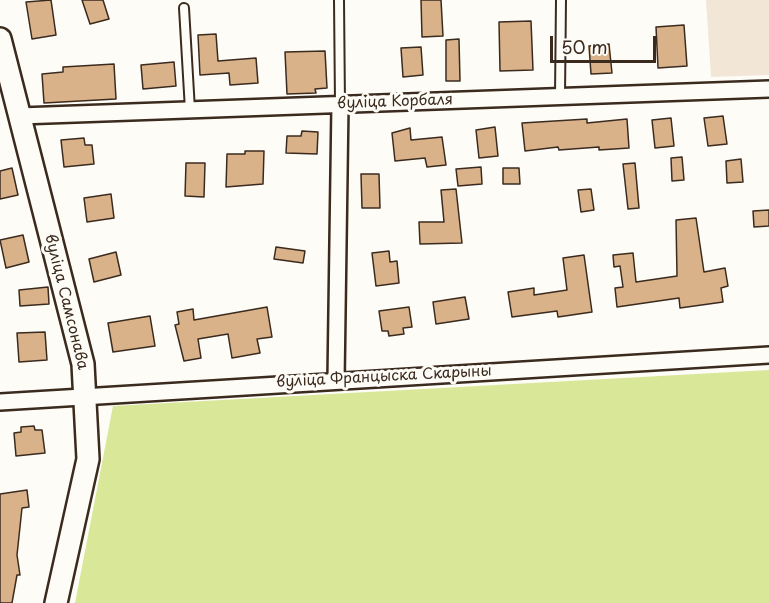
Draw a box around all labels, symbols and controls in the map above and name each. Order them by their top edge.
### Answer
scale bar [553,24,660,62]
text: 50 m [561,33,608,60]
street label: вуліца Корбаля [337,91,453,113]
street label: вуліца Самсонава [40,232,92,372]
street label: вуліца Францыска Скарыны [276,362,492,392]

